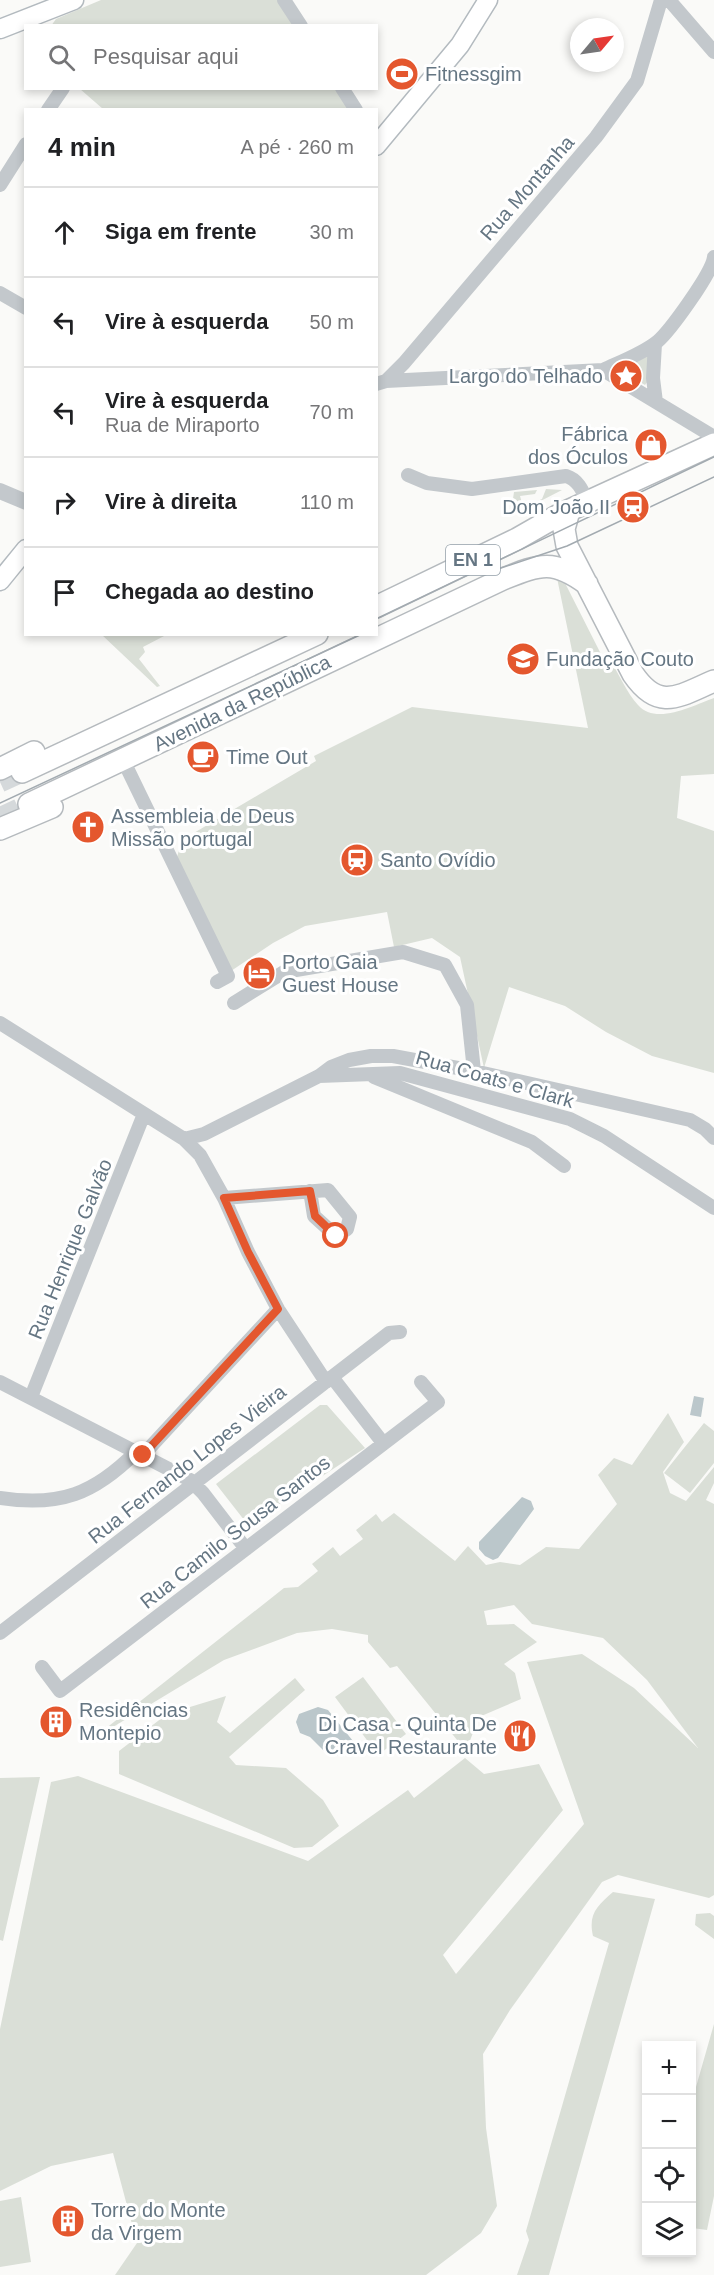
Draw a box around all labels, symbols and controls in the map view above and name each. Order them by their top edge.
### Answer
north arrow [570,18,624,72]
search box [24,24,378,90]
icon: search [45,41,78,74]
text: Pesquisar aqui [93,44,239,69]
sports icon: Fitnessgim [384,56,420,92]
place label: Fitnessgim [425,63,522,85]
street label: Rua Montanha [476,131,579,245]
text: 4 min [48,132,116,162]
text: A pé · 260 m [241,136,354,158]
icon: ahead [48,216,81,249]
text: Siga em frente [105,219,257,244]
text: 30 m [310,221,354,243]
icon: left [48,306,81,339]
text: Vire à esquerda [105,309,268,334]
text: 50 m [310,311,354,333]
place icon: Largo do Telhado [608,358,644,394]
place label: Largo do Telhado [449,365,603,387]
text: Vire à esquerda [105,388,268,413]
icon: left [48,396,81,429]
text: 70 m [310,401,354,423]
text: Rua de Miraporto [105,414,260,436]
place label: Fábrica dos Óculos [528,423,629,468]
shop icon: Fábrica dos Óculos [633,427,669,463]
icon: right [48,486,81,519]
text: Vire à direita [105,489,237,514]
station icon: Dom João II [615,489,651,525]
text: 110 m [300,491,354,513]
place label: Dom João II [502,496,610,518]
road number: EN 1 [446,545,500,575]
icon: arrive [48,576,81,609]
text: Chegada ao destino [105,579,314,604]
school or university icon: Fundação Couto [505,641,541,677]
place label: Fundação Couto [546,648,694,670]
street label: Avenida da República [150,650,335,755]
cafe icon: Time Out [185,739,221,775]
place label: Time Out [226,746,308,768]
place label: Assembleia de Deus Missão portugal [111,805,294,850]
church icon: Assembleia de Deus Missão portugal [70,809,106,845]
station icon: Santo Ovídio [339,842,375,878]
place label: Santo Ovídio [380,849,496,871]
place label: Porto Gaia Guest House [282,951,399,996]
hotel icon: Porto Gaia Guest House [241,955,277,991]
street label: Rua Coats e Clark [413,1046,578,1112]
street label: Rua Henrique Galvão [24,1156,116,1342]
route start [322,1222,348,1248]
street label: Rua Fernando Lopes Vieira [84,1380,291,1548]
route end [129,1441,155,1467]
street label: Rua Camilo Sousa Santos [136,1451,334,1613]
place label: Residências Montepio [79,1699,188,1744]
building icon: Residências Montepio [38,1704,74,1740]
place label: Di Casa - Quinta De Cravel Restaurante [318,1713,497,1758]
restaurant icon: Di Casa - Quinta De Cravel Restaurante [502,1718,538,1754]
map controls [642,2041,696,2257]
button: + [642,2041,696,2095]
button: − [642,2095,696,2149]
button: locate [642,2149,696,2203]
place label: Torre do Monte da Virgem [91,2199,226,2244]
building icon: Torre do Monte da Virgem [50,2203,86,2239]
button: layers [642,2203,696,2257]

